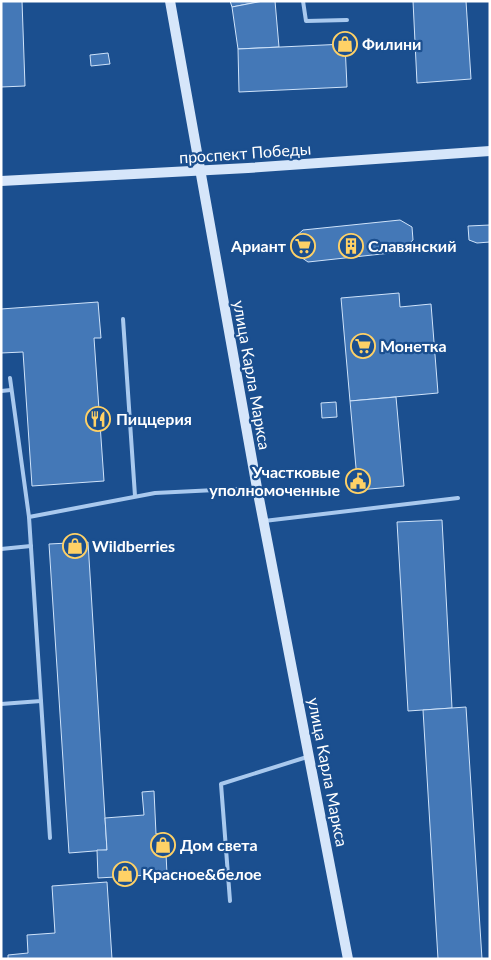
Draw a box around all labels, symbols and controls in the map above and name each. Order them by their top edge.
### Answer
shop icon: Филини [332,31,358,57]
place label: Филини [362,34,421,53]
street label: проспект Победы [178,138,312,167]
supermarket icon: Ариант [290,233,316,259]
building icon: Славянский [338,233,364,259]
place label: Ариант [230,236,287,255]
place label: Славянский [368,236,457,255]
street label: улица Карла Маркса [230,299,275,451]
supermarket icon: Монетка [350,333,376,359]
place label: Монетка [380,336,447,355]
restaurant icon: Пиццерия [85,406,111,432]
place label: Пиццерия [116,409,192,428]
place label: Участковые уполномоченные [209,462,340,499]
public building icon: Участковые уполномоченные [345,468,371,494]
shop icon: Wildberries [62,533,88,559]
place label: Wildberries [92,536,175,555]
street label: улица Карла Маркса [305,696,352,848]
shop icon: Дом света [150,832,176,858]
place label: Дом света [180,835,258,854]
shop icon: Красное&белое [112,861,138,887]
place label: Красное&белое [142,864,262,883]

